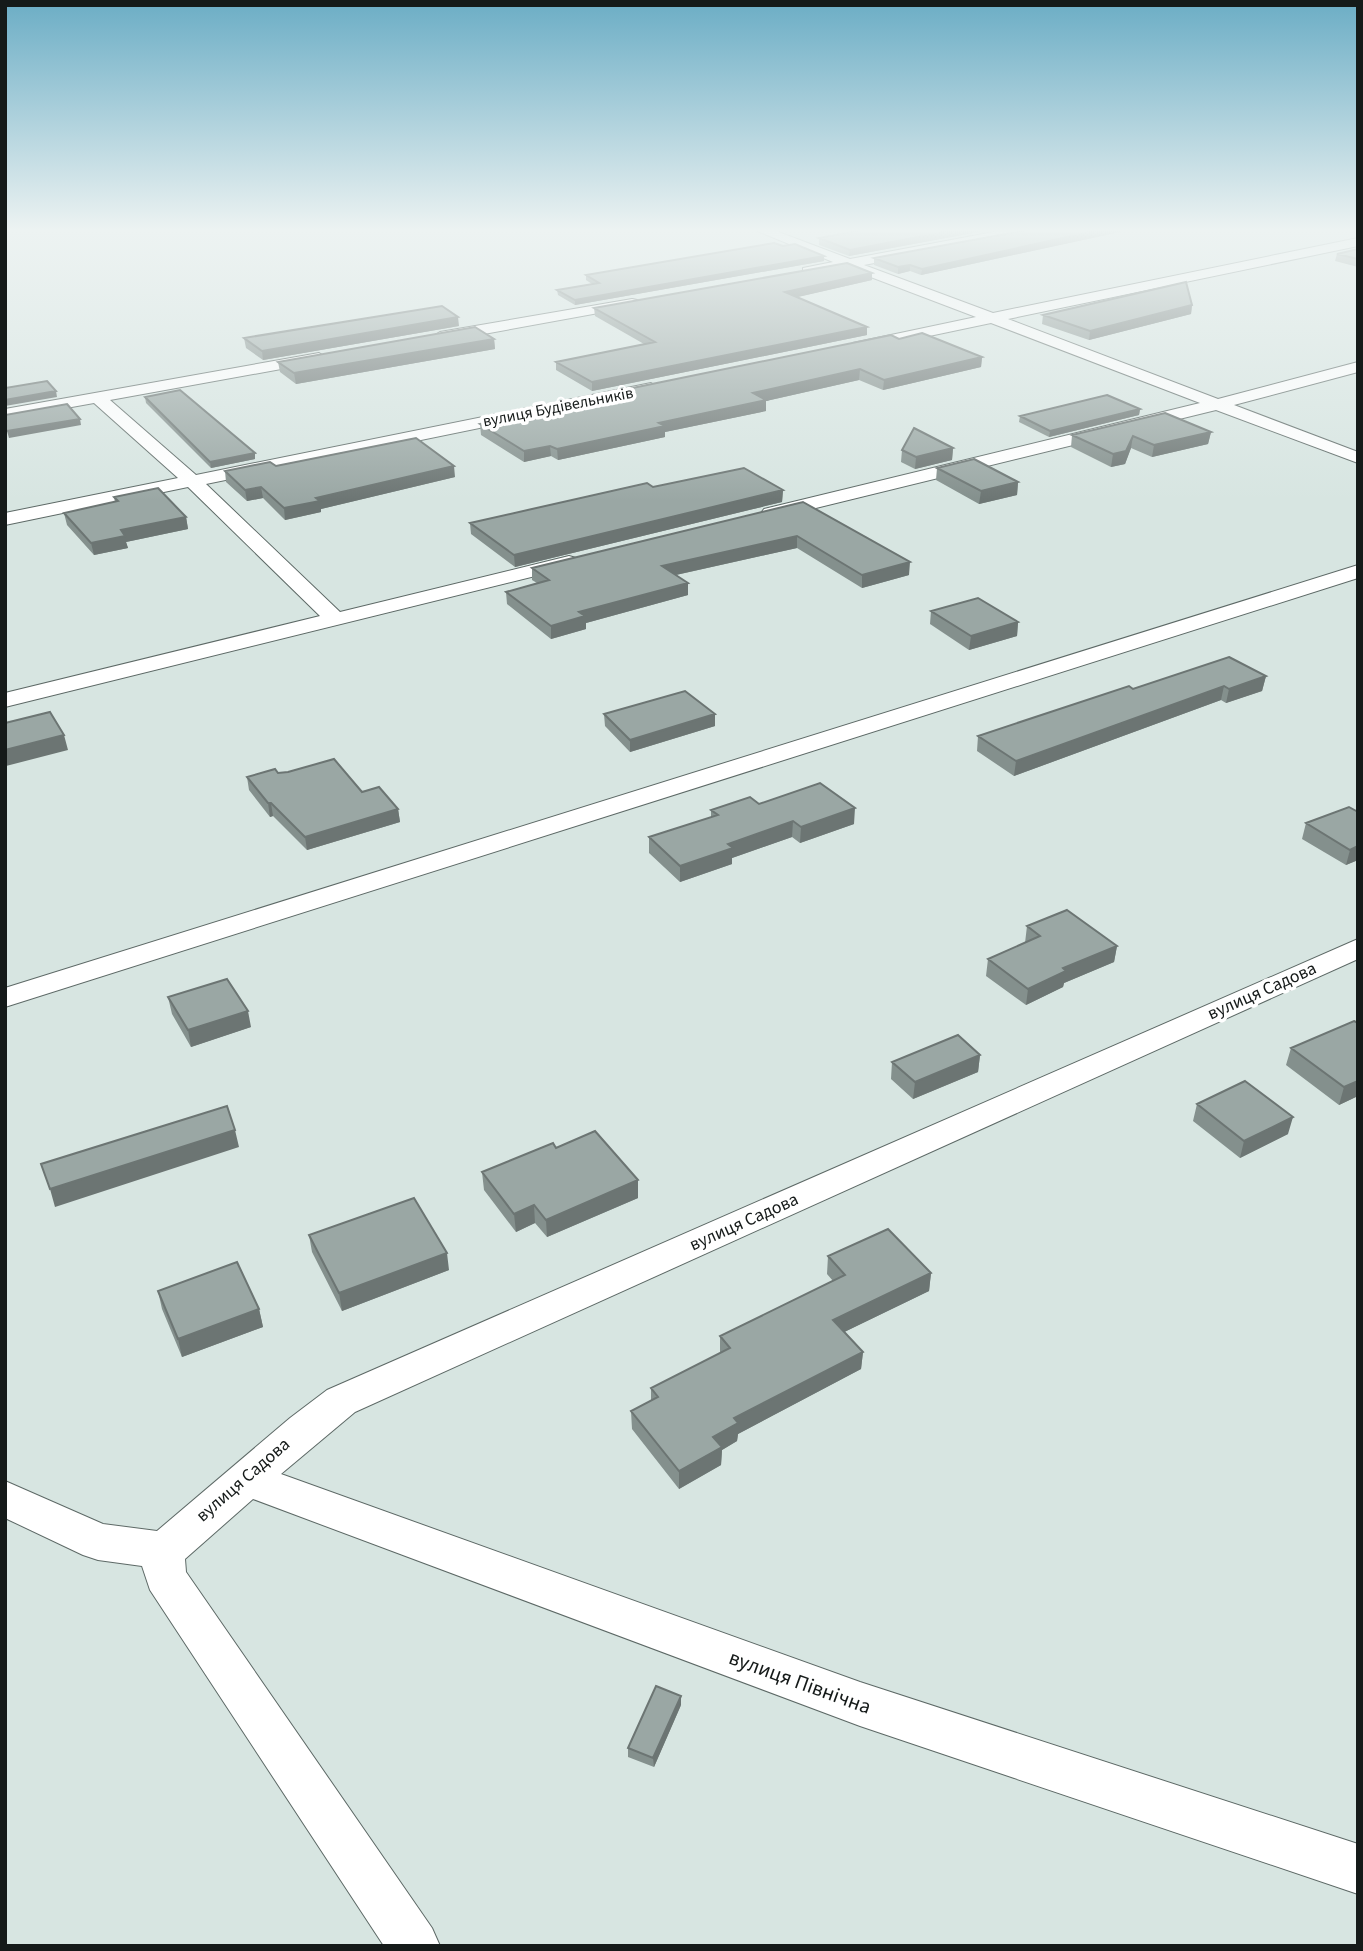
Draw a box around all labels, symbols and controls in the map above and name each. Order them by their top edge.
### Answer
street label: вулиця Будівельників [481,382,635,432]
street label: вулиця Садова [1204,956,1320,1026]
street label: вулиця Садова [686,1187,802,1257]
street label: вулиця Садова [191,1432,295,1528]
street label: вулиця Північна [725,1642,875,1722]

